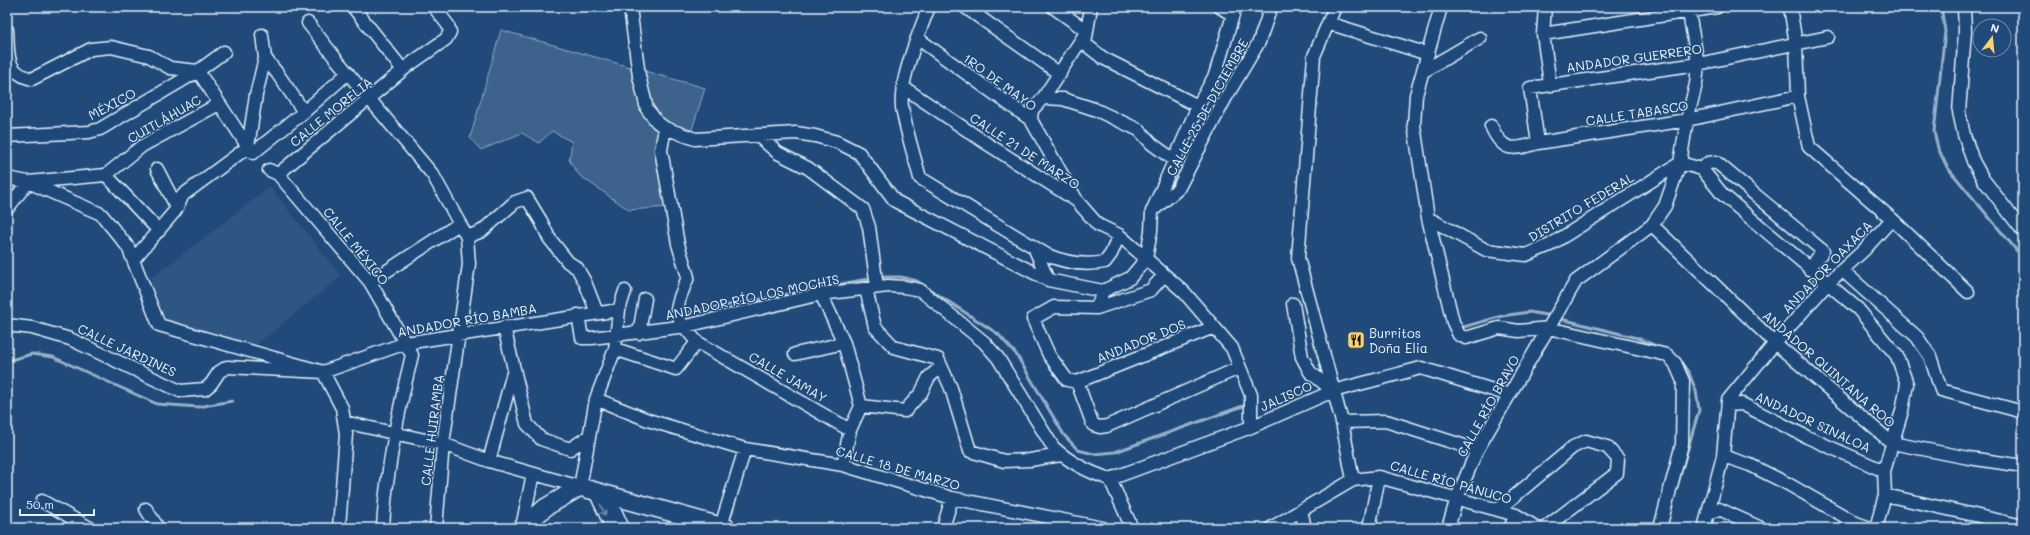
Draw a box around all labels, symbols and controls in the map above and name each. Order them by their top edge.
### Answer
north arrow [1972,18,2012,58]
text: N [1989,20,2001,36]
street label: CALLE 25 DE DICIEMBRE [1162,35,1251,178]
street label: ANDADOR GUERRERO [1565,40,1703,75]
street label: 1RO DE MAYO [960,49,1041,114]
street label: CALLE MORELIA [286,73,375,150]
street label: MÉXICO [85,84,139,123]
street label: CUITLÁHUAC [124,91,204,146]
street label: CALLE TABASCO [1584,96,1690,129]
street label: CALLE 21 DE MARZO [967,109,1084,193]
street label: DISTRITO FEDERAL [1525,168,1637,245]
street label: CALLE MÉXICO [320,203,393,288]
street label: ANDADOR OAXACA [1778,217,1875,317]
street label: ANDADOR RÍO LOS MOCHIS [663,270,841,323]
street label: ANDADOR RÍO BAMBA [396,299,538,340]
street label: ANDADOR QUINTANA ROO [1760,306,1899,431]
street label: ANDADOR DOS [1094,315,1188,366]
street label: CALLE JARDINES [75,319,179,380]
place label: Burritos Doña Elia [1369,324,1428,356]
restaurant icon: Burritos Doña Elia [1346,330,1366,350]
street label: CALLE JAMAY [746,347,830,406]
street label: CALLE RÍO BRAVO [1452,352,1523,460]
street label: CALLE HUIRAMBA [416,373,447,487]
street label: JALISCO [1257,376,1315,415]
street label: ANDADOR SINALOA [1753,387,1874,456]
street label: CALLE 18 DE MARZO [834,442,962,493]
street label: CALLE RÍO PÁNUCO [1388,456,1514,507]
scale bar [20,491,94,517]
text: 50 m [26,496,54,512]
one-way arrow [600,504,607,516]

